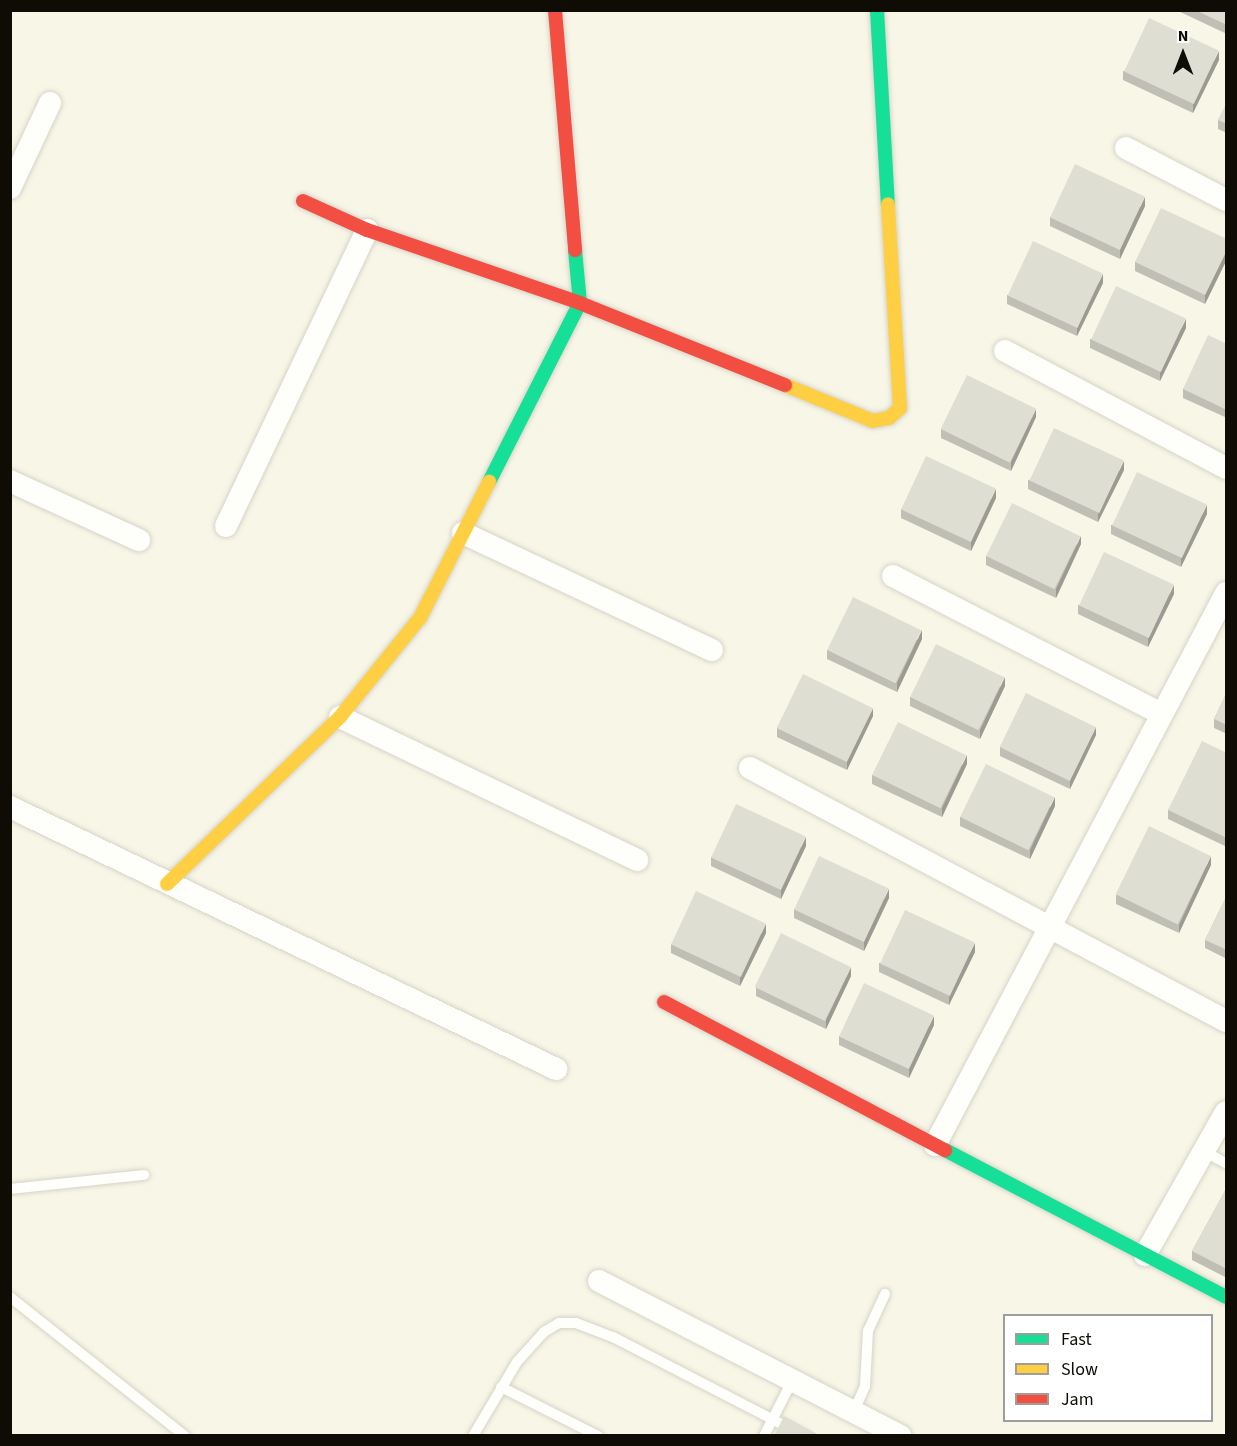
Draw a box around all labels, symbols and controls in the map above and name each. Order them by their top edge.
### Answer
north arrow [1153,24,1213,84]
text: N [1178,25,1188,47]
legend [1003,1314,1213,1422]
text: Fast [1061,1327,1092,1352]
text: Slow [1061,1357,1098,1382]
text: Jam [1061,1387,1094,1412]

